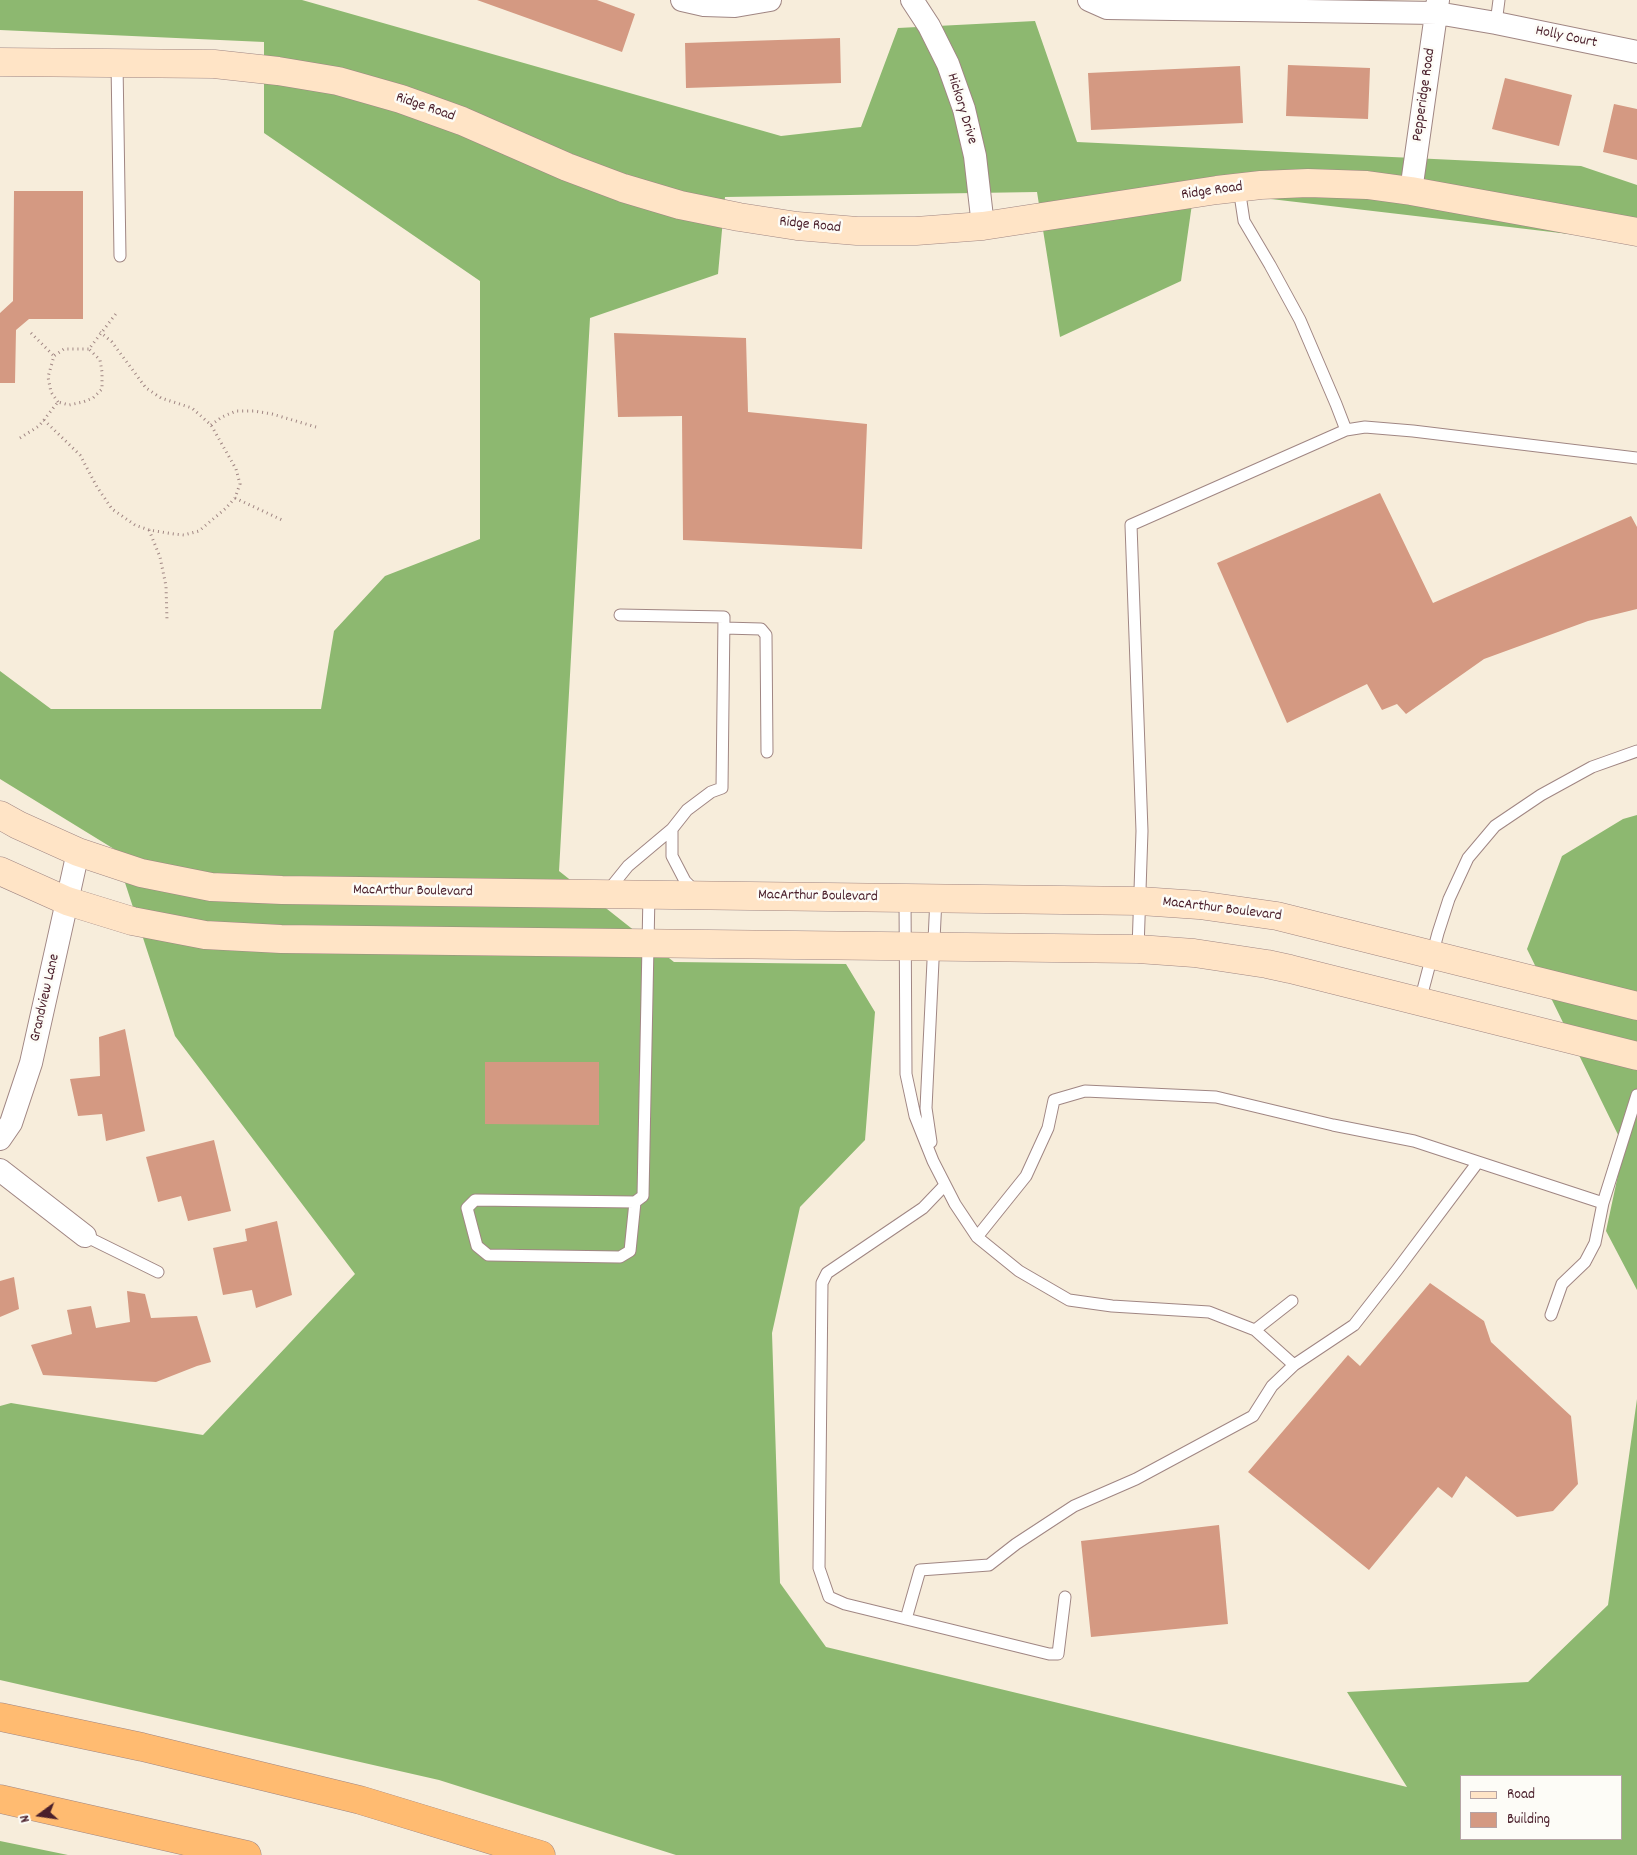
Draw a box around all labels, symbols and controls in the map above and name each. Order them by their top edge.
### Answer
street label: Holly Court [1533,23,1599,53]
street label: Pepperidge Road [1410,47,1440,143]
street label: Hickory Drive [942,71,980,147]
street label: Ridge Road [393,89,457,127]
street label: Ridge Road [1180,179,1244,205]
street label: Ridge Road [778,214,842,238]
street label: MacArthur Boulevard [353,882,473,902]
street label: MacArthur Boulevard [758,887,878,907]
street label: MacArthur Boulevard [1161,894,1283,926]
street label: Grandview Lane [27,952,65,1044]
legend [1460,1775,1622,1840]
text: Road [1507,1784,1535,1806]
north arrow [15,1790,65,1840]
text: Building [1507,1809,1550,1831]
text: N [15,1813,36,1824]

